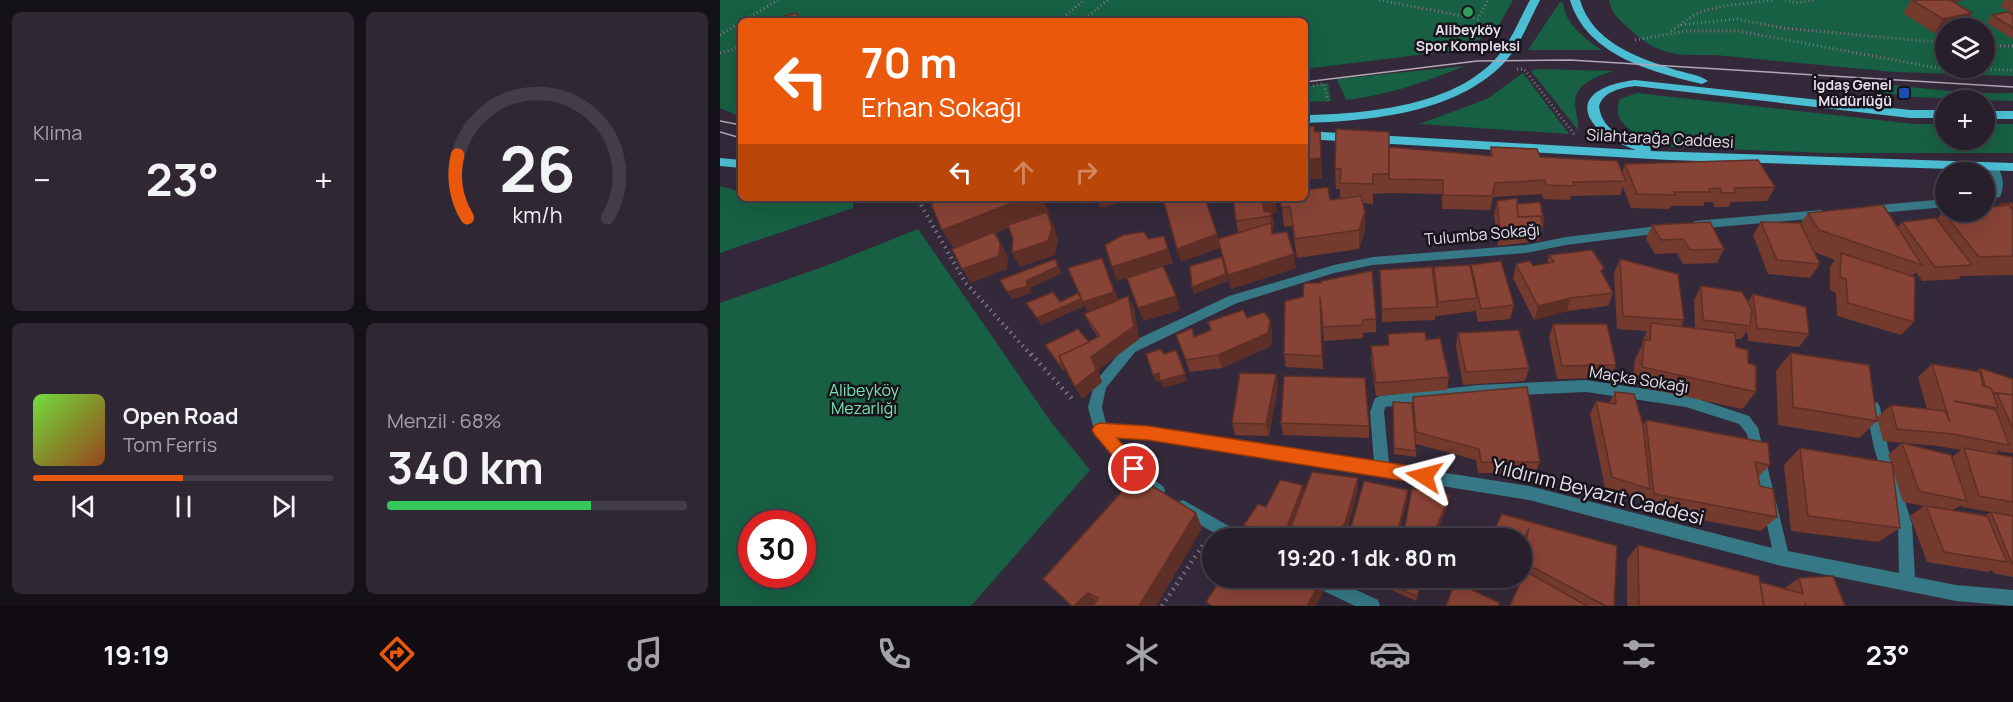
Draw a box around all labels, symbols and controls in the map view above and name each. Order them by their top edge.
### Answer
marker: Alibeyköy Spor Kompleksi [1461,5,1475,19]
map controls [1935,18,1995,222]
button: layers [1935,18,1995,78]
place label: Alibeyköy Spor Kompleksi [1416,20,1520,55]
text: 70 m [861,33,957,91]
icon: left [762,42,840,120]
place label: İgdaş Genel Müdürlüğü [1813,75,1892,110]
marker: İgdaş Genel Müdürlüğü [1897,86,1911,100]
text: Erhan Sokağı [861,88,1022,125]
button: + [1935,90,1995,150]
text: Klima [33,119,82,146]
street label: Silahtarağa Caddesi [1586,123,1734,153]
text: 26 [499,125,575,211]
text: 23° [146,148,219,210]
icon: left [944,156,977,189]
icon: ahead [1007,156,1040,189]
icon: right [1070,156,1103,189]
text: − [33,157,51,202]
text: + [314,157,333,202]
button: − [1935,162,1995,222]
text: km/h [512,201,562,230]
street label: Tulumba Sokağı [1423,218,1541,250]
street label: Maçka Sokağı [1588,360,1690,398]
park label: Alibeyköy Mezarlığı [829,379,900,419]
text: Open Road [123,401,238,431]
text: Menzil · 68% [387,407,502,434]
text: Tom Ferris [123,431,217,458]
text: 340 km [387,436,544,498]
pin [1108,443,1159,494]
position arrow [1392,444,1456,508]
icon: arrive [1117,452,1150,485]
street label: Yıldırım Beyazıt Caddesi [1489,452,1707,531]
icon: previous [67,490,100,523]
icon: pause [167,490,200,523]
icon: next [267,490,300,523]
speed limit sign: 30 [738,510,816,588]
text: 19:20 · 1 dk · 80 m [1277,543,1457,573]
icon: directions [376,633,418,675]
icon: music [624,633,666,675]
icon: phone [873,633,915,675]
icon: climate [1121,633,1163,675]
icon: car [1369,633,1411,675]
icon: filters [1618,633,1660,675]
text: 19:19 [103,636,170,673]
text: 23° [1866,636,1910,673]

